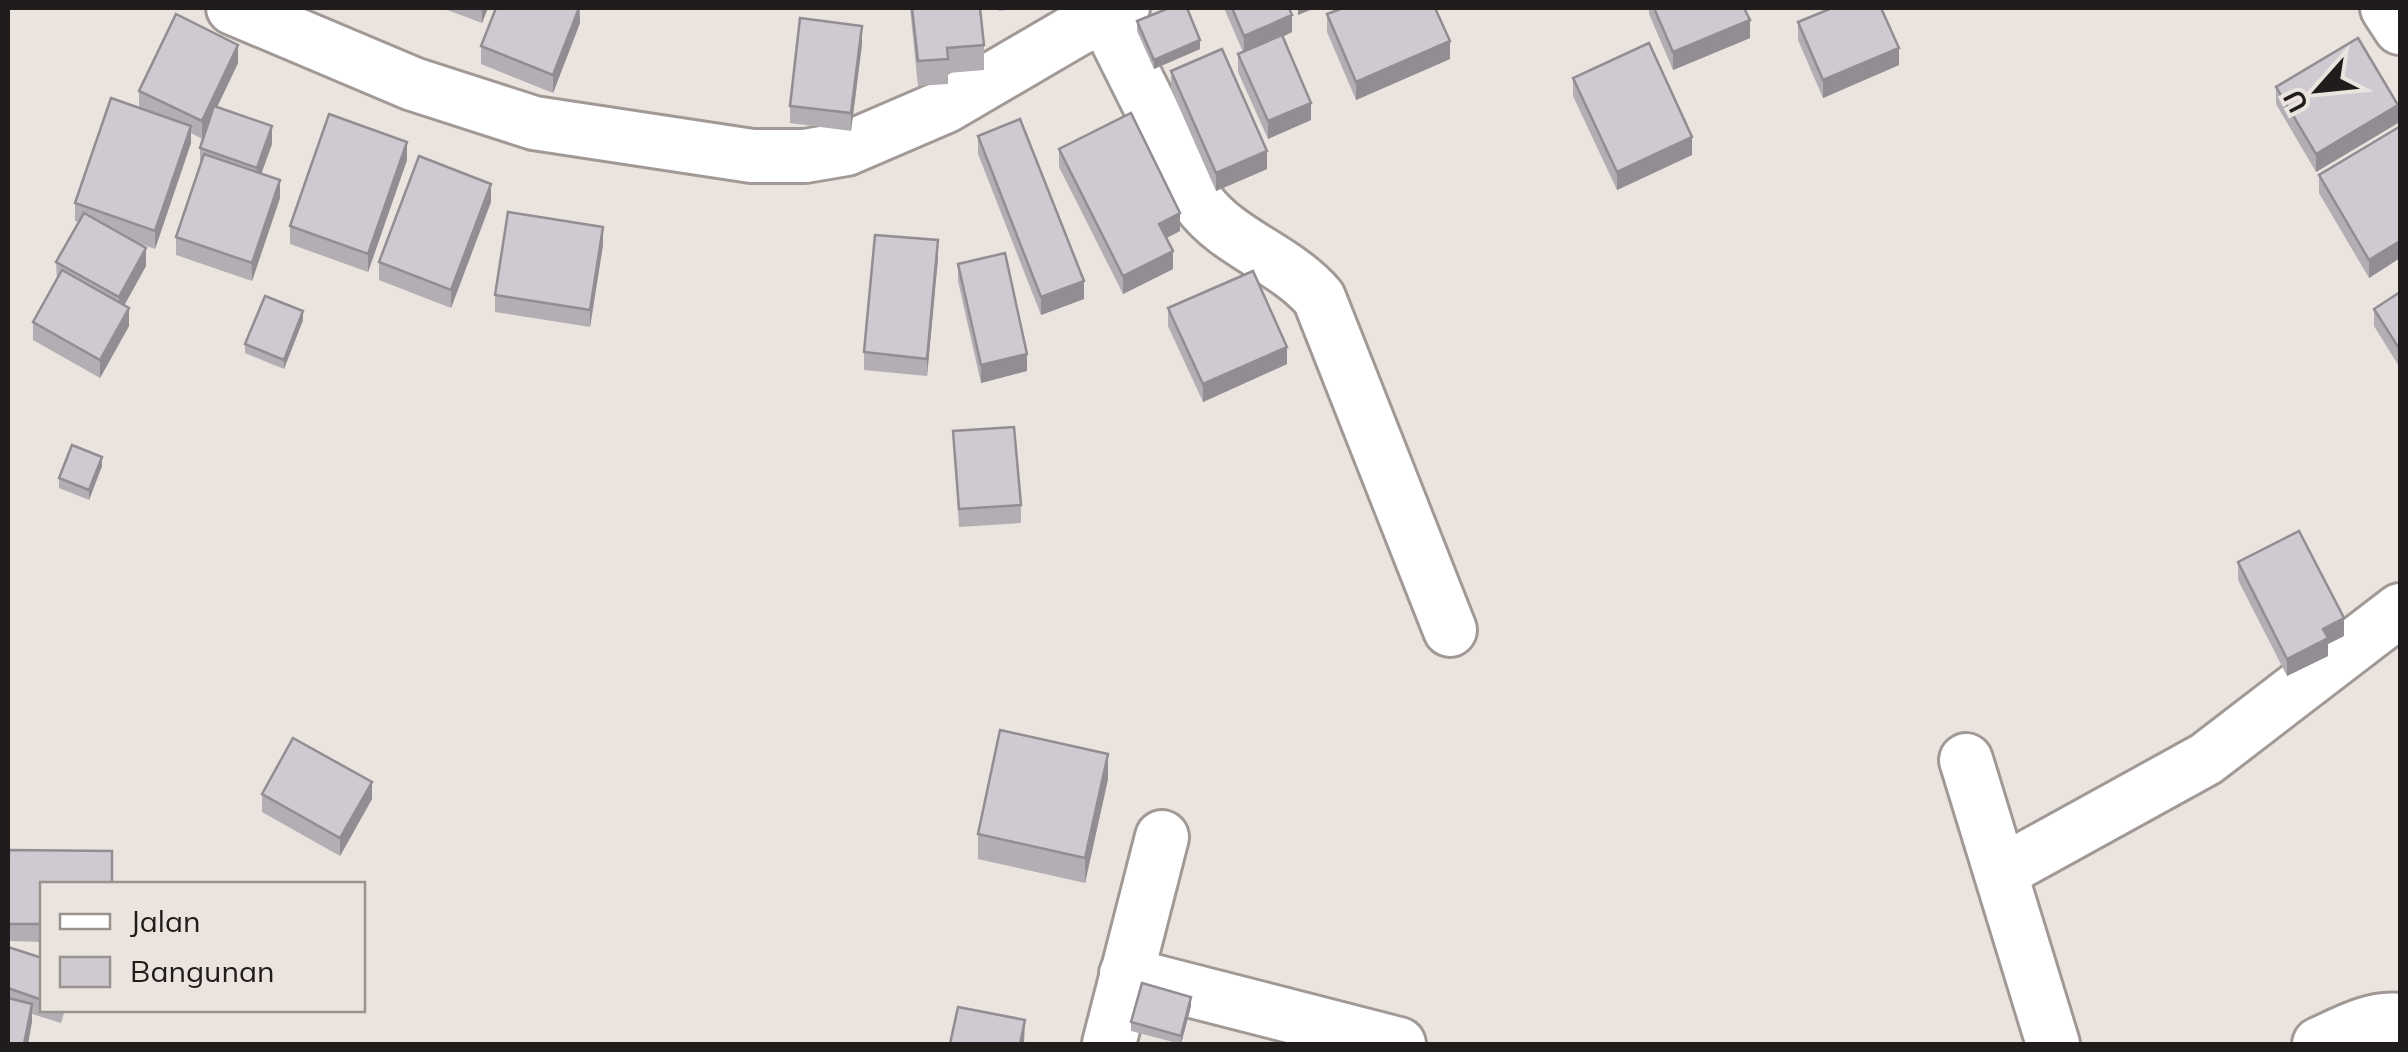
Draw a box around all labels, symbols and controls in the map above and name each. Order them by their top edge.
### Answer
north arrow [2268,40,2368,140]
text: U [2275,84,2316,119]
legend [40,882,365,1012]
text: Jalan [130,902,201,940]
text: Bangunan [130,952,275,990]

